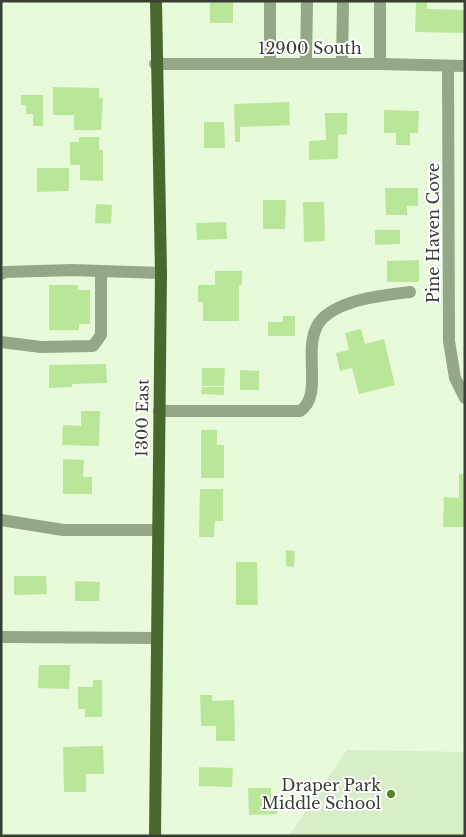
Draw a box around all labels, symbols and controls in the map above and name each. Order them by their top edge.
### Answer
street label: 12900 South [258,38,362,58]
street label: Pine Haven Cove [423,163,443,303]
street label: 1300 East [131,379,153,457]
place label: Draper Park Middle School [262,775,381,813]
marker: Draper Park Middle School [385,788,397,800]

